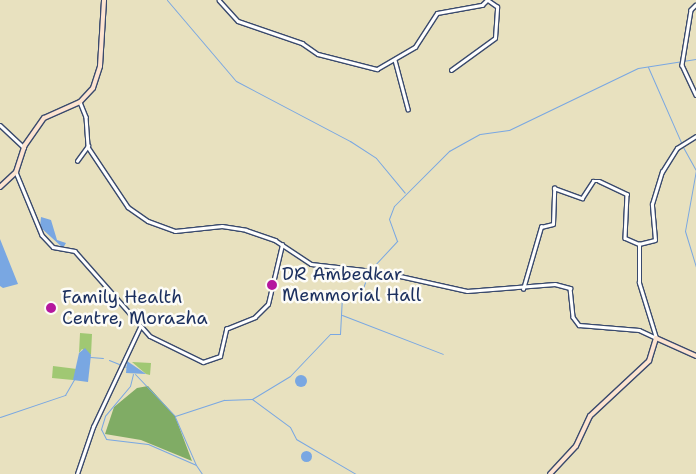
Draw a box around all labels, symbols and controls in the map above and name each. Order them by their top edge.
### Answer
place label: DR Ambedkar Memmorial Hall [282,264,421,306]
marker: DR Ambedkar Memmorial Hall [266,279,278,291]
place label: Family Health Centre, Morazha [62,287,208,330]
marker: Family Health Centre, Morazha [44,301,58,315]

